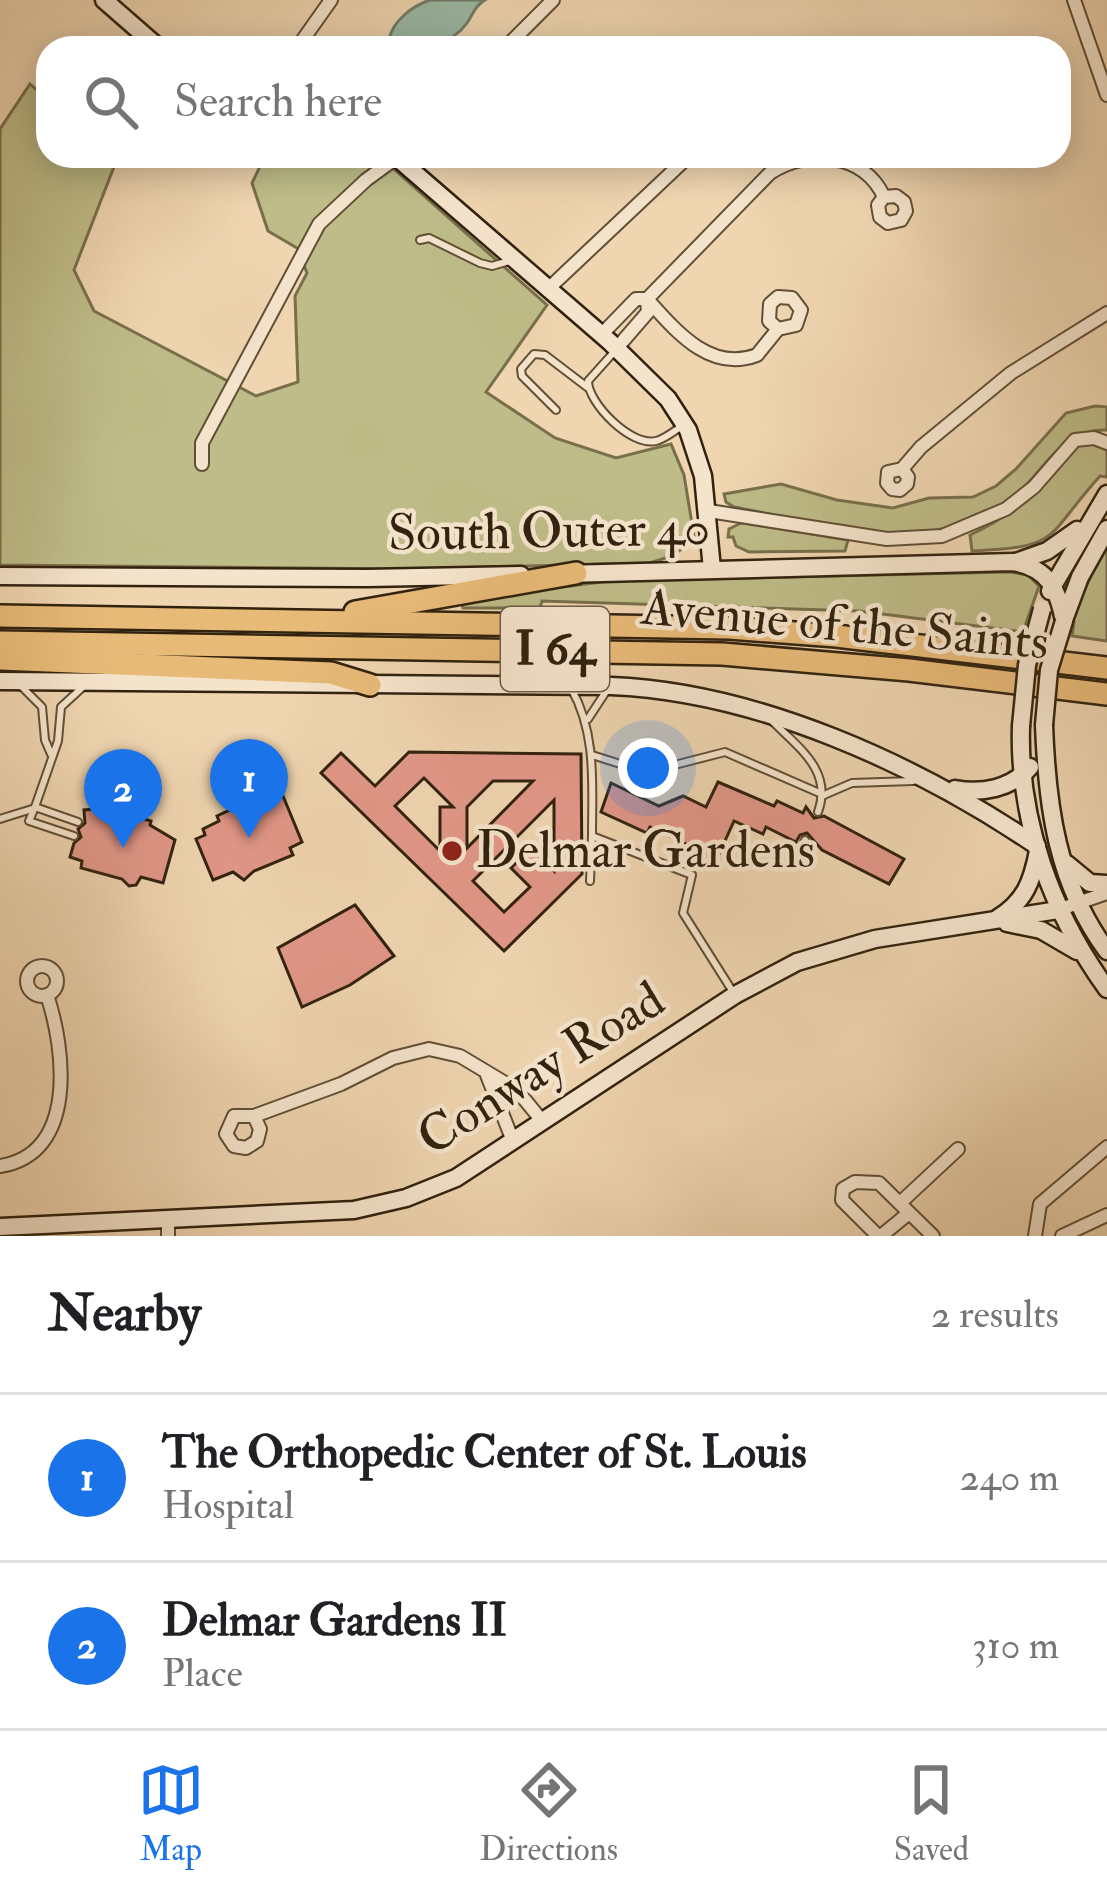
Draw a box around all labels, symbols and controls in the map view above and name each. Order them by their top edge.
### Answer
search box [36,36,1071,168]
icon: search [78,69,144,135]
text: Search here [174,74,382,130]
street label: South Outer 40 [387,496,711,566]
street label: Avenue of the Saints [638,575,1051,675]
road number: I 64 [501,607,609,691]
your location [618,738,678,798]
pin: 1 [210,739,288,838]
pin: 2 [84,749,162,848]
place label: Delmar Gardens [476,819,815,883]
marker: Delmar Gardens [439,838,465,864]
street label: Conway Road [406,968,676,1170]
text: Nearby [48,1282,201,1346]
text: 2 results [931,1290,1059,1339]
text: The Orthopedic Center of St. Louis [162,1425,807,1481]
text: 1 [80,1453,94,1502]
text: 240 m [960,1453,1059,1502]
text: Hospital [162,1481,294,1530]
text: Delmar Gardens II [162,1593,507,1649]
text: 2 [77,1621,97,1670]
text: 310 m [972,1621,1059,1670]
text: Place [162,1649,243,1698]
tab: Map [138,1757,204,1870]
tab: Directions [480,1757,618,1870]
tab: Saved [894,1757,969,1870]

